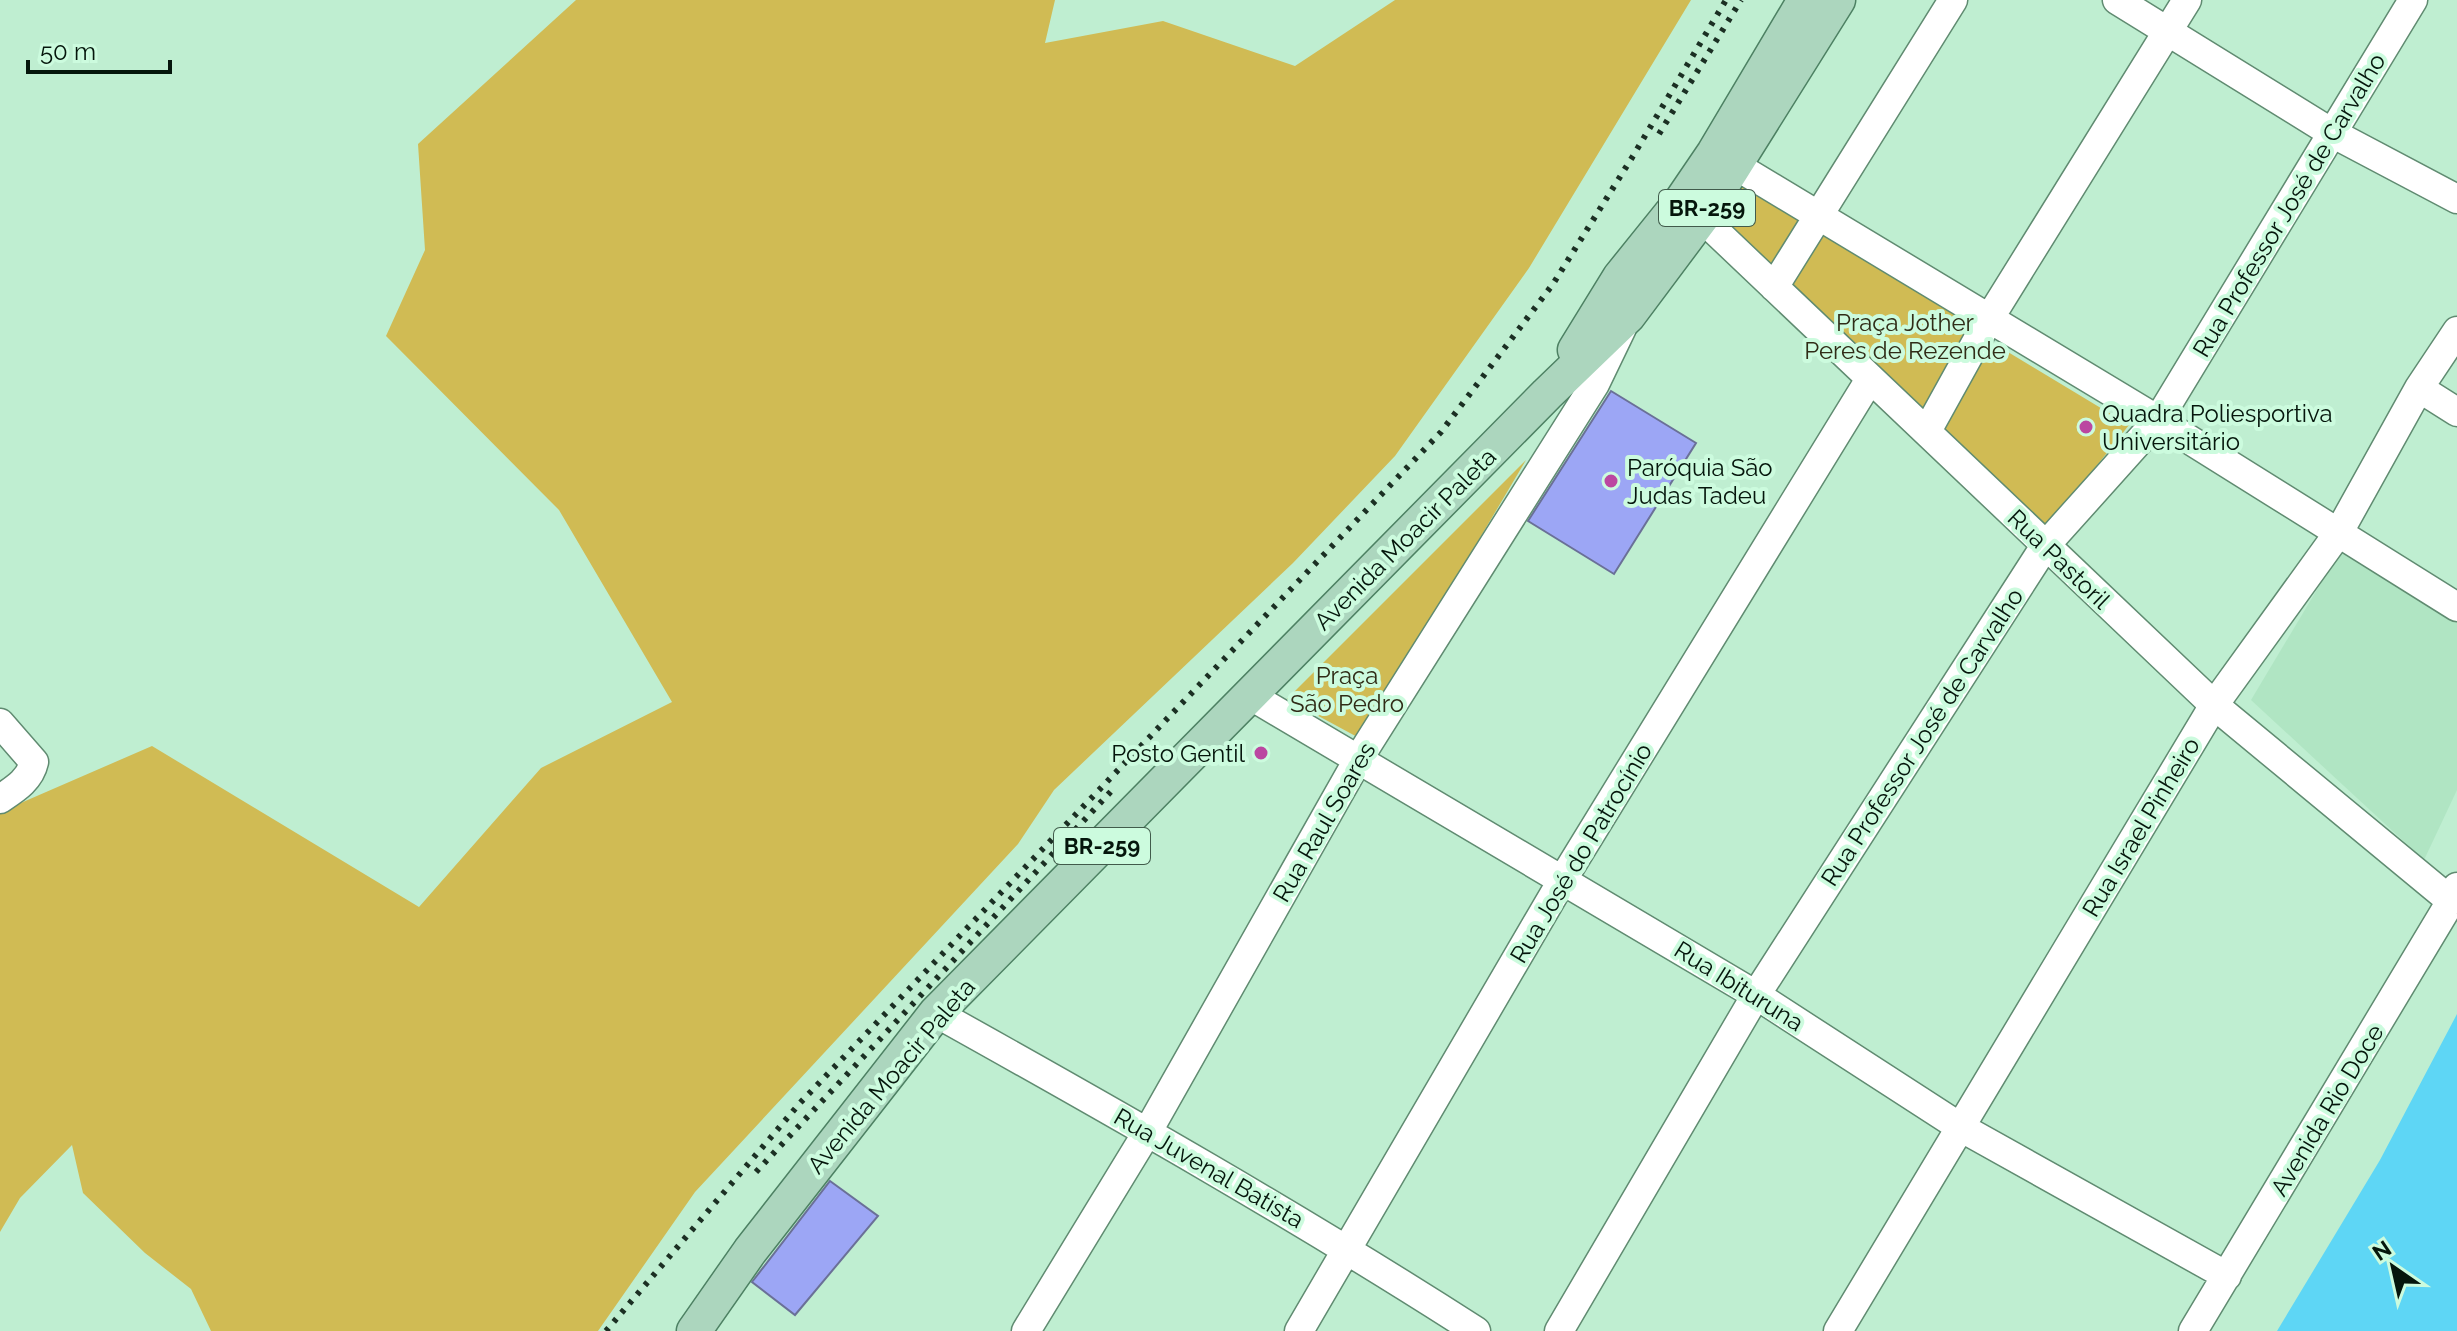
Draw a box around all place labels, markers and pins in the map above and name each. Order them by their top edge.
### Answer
place label: Quadra Poliesportiva Universitário [2102,399,2333,456]
marker: Quadra Poliesportiva Universitário [2077,418,2095,436]
place label: Paróquia São Judas Tadeu [1627,453,1773,510]
marker: Paróquia São Judas Tadeu [1602,472,1620,490]
place label: Posto Gentil [1111,739,1245,768]
marker: Posto Gentil [1252,744,1270,762]

